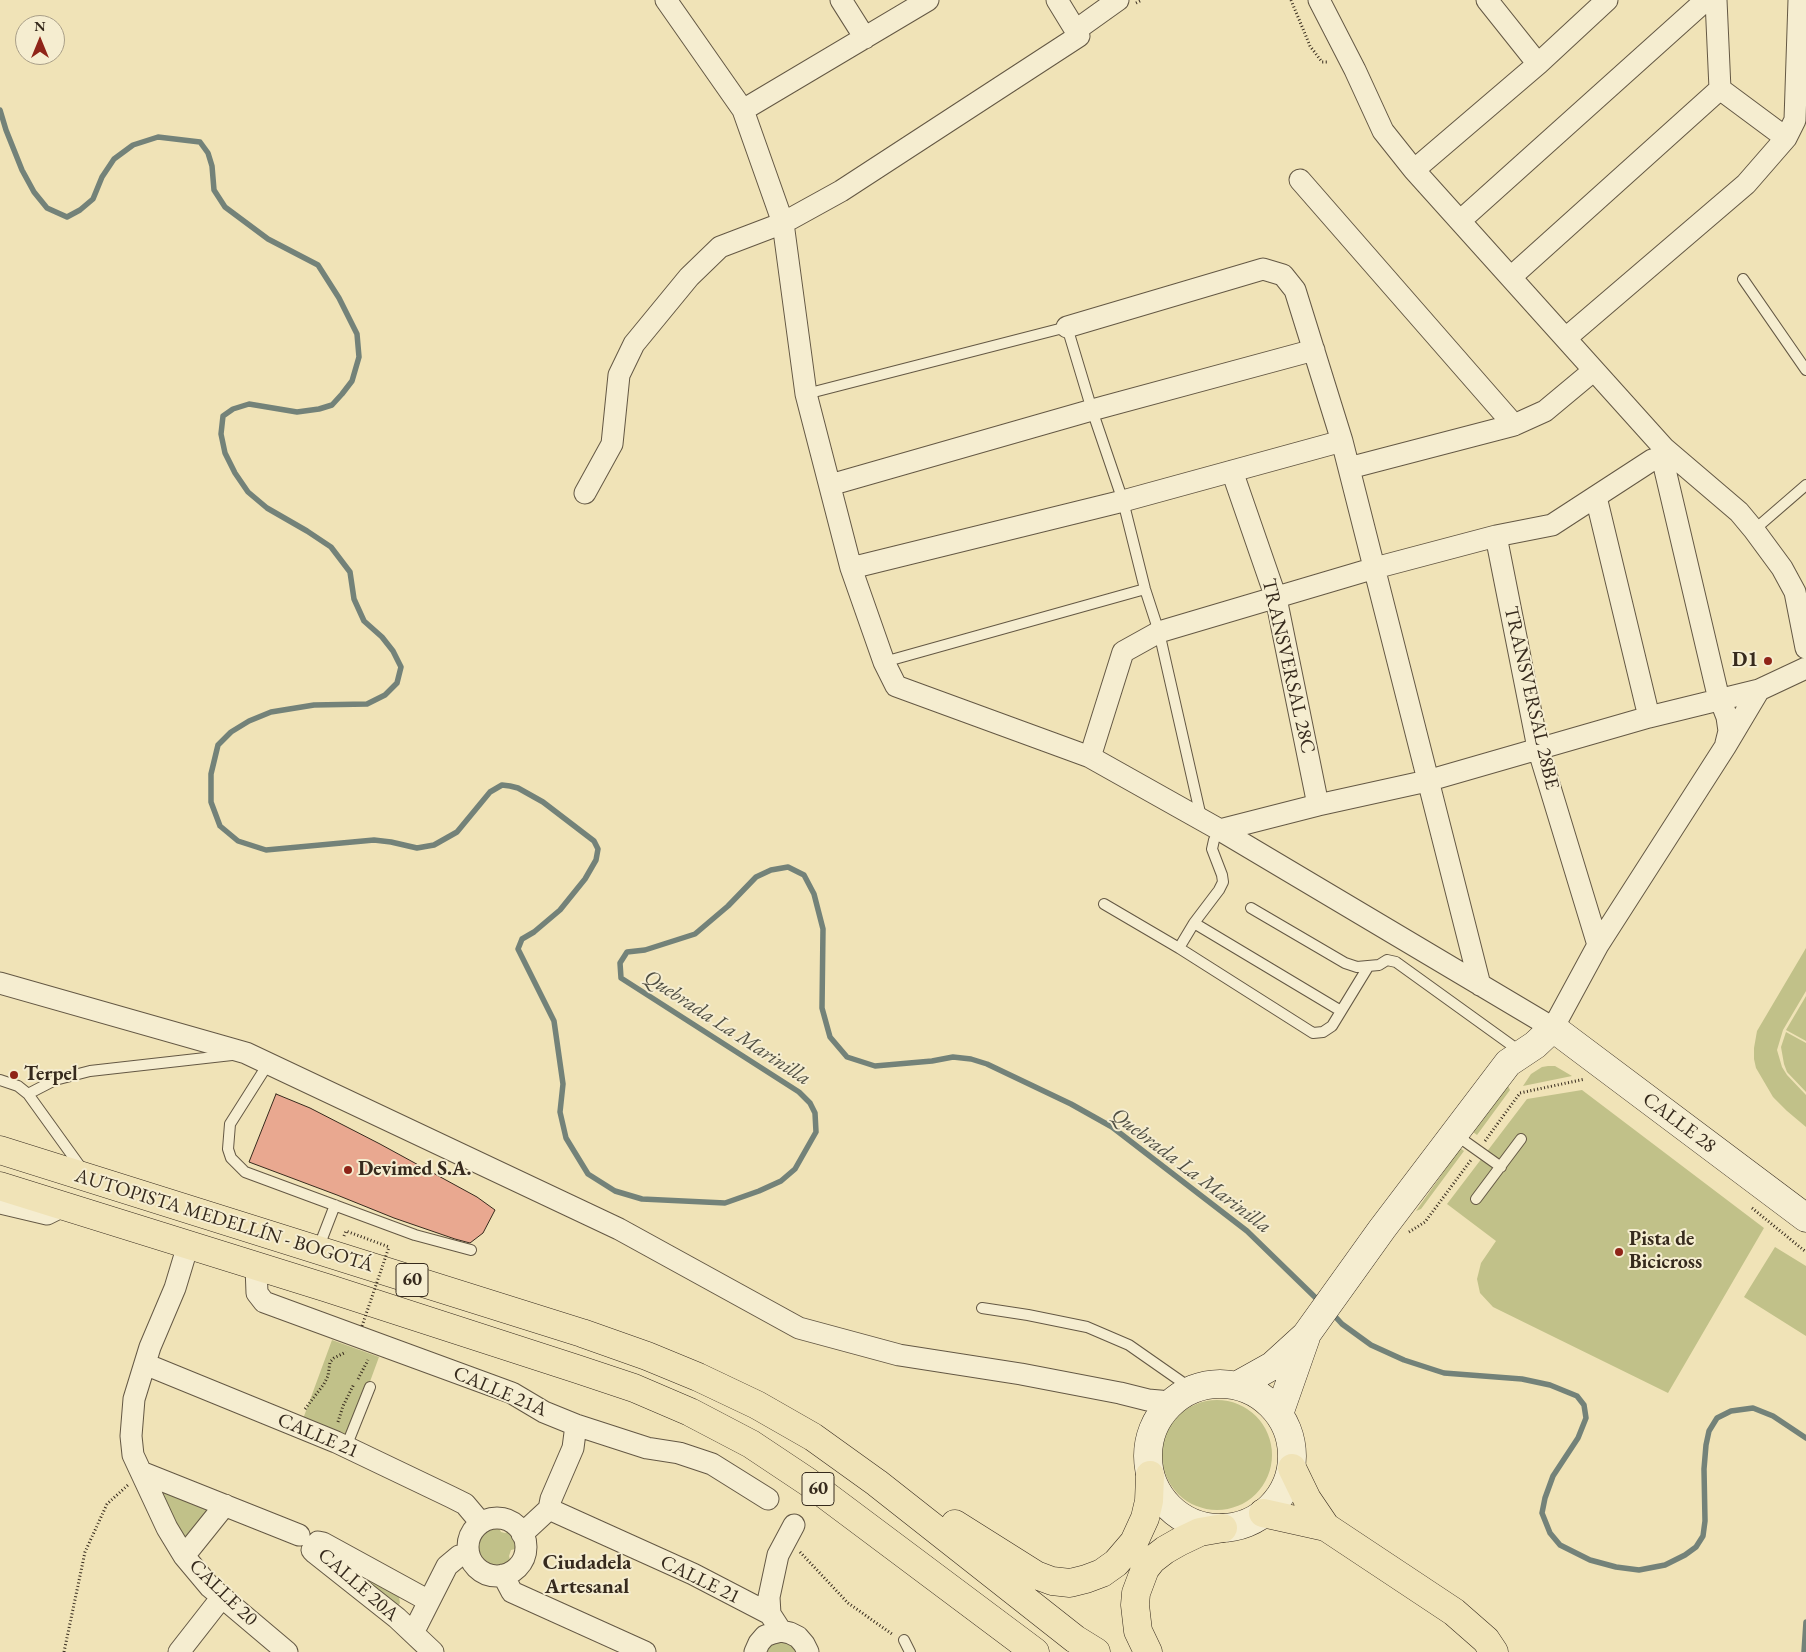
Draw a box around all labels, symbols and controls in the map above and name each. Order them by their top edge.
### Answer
north arrow [15,15,65,65]
text: N [34,17,46,35]
street label: TRANSVERSAL 28C [1256,576,1320,756]
street label: TRANSVERSAL 28BE [1498,604,1564,792]
place label: D1 [1732,649,1758,673]
marker: D1 [1762,655,1774,667]
water label: Quebrada La Marinilla [639,965,815,1091]
place label: Terpel [24,1063,78,1087]
marker: Terpel [8,1069,20,1081]
street label: CALLE 28 [1637,1088,1721,1158]
water label: Quebrada La Marinilla [1106,1103,1276,1239]
place label: Devimed S.A. [358,1158,471,1182]
street label: AUTOPISTA MEDELLÍN - BOGOTÁ [72,1164,376,1278]
marker: Devimed S.A. [342,1164,354,1176]
place label: Pista de Bicicross [1629,1228,1702,1275]
marker: Pista de Bicicross [1613,1246,1625,1258]
road number: 60 [396,1264,428,1296]
street label: CALLE 21A [449,1361,551,1423]
street label: CALLE 21 [274,1408,362,1464]
road number: 60 [802,1472,834,1506]
street label: CALLE 20A [312,1543,404,1627]
district label: Ciudadela Artesanal [543,1550,631,1600]
street label: CALLE 21 [656,1550,744,1610]
street label: CALLE 20 [184,1555,262,1631]

